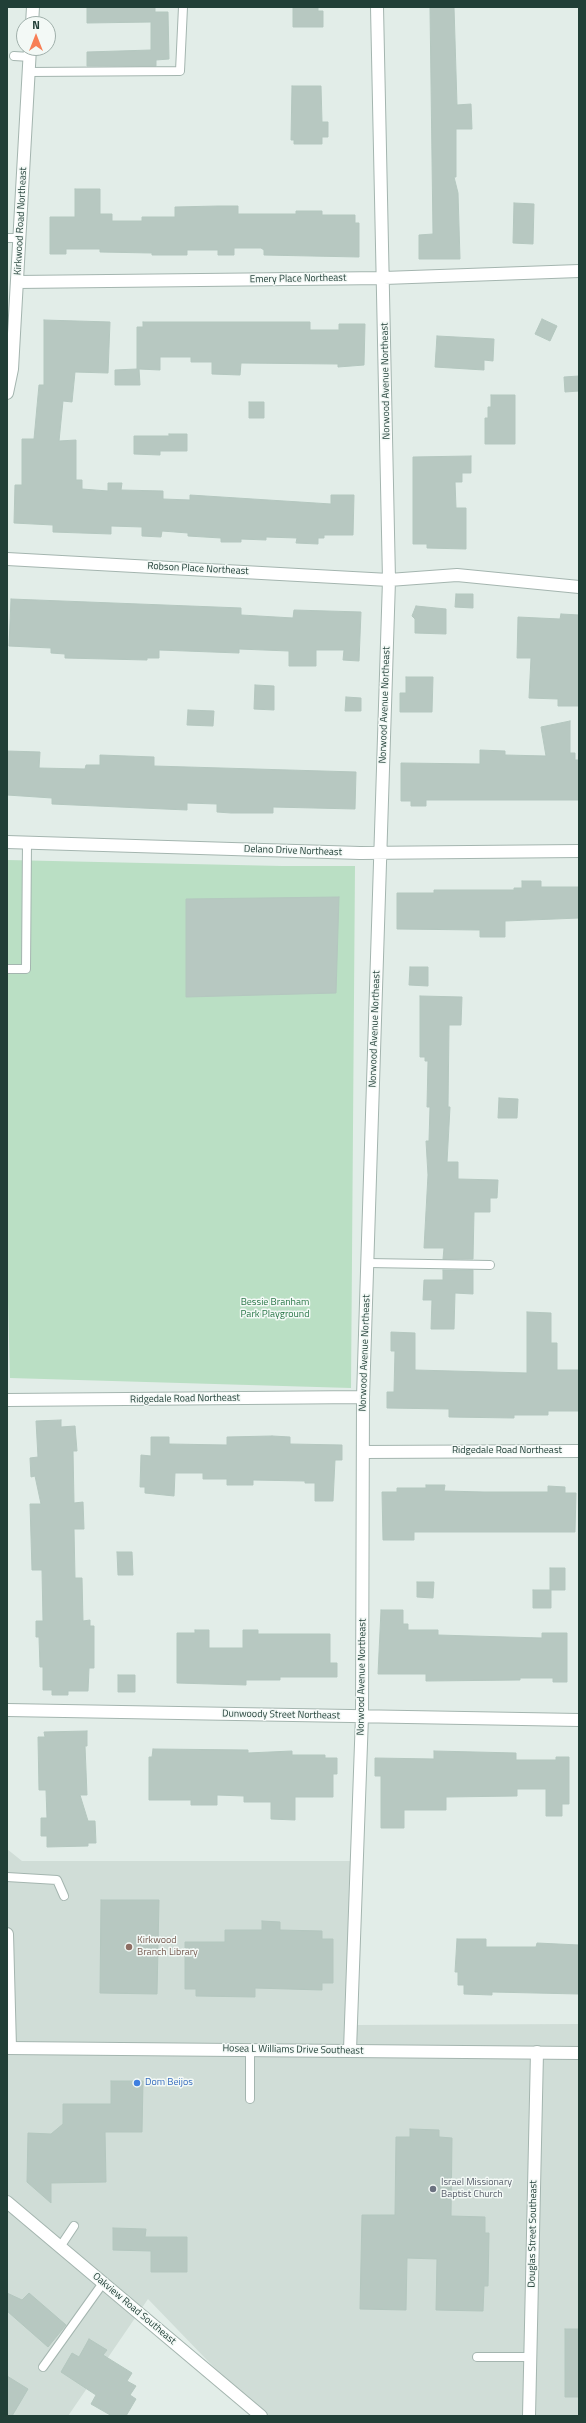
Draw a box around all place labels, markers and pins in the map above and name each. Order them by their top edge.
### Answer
place label: Kirkwood Branch Library [137,1935,198,1958]
marker: Kirkwood Branch Library [124,1942,134,1952]
place label: Dom Beijos [145,2077,193,2089]
marker: Dom Beijos [132,2078,142,2088]
place label: Israel Missionary Baptist Church [441,2177,512,2200]
marker: Israel Missionary Baptist Church [428,2184,438,2194]

